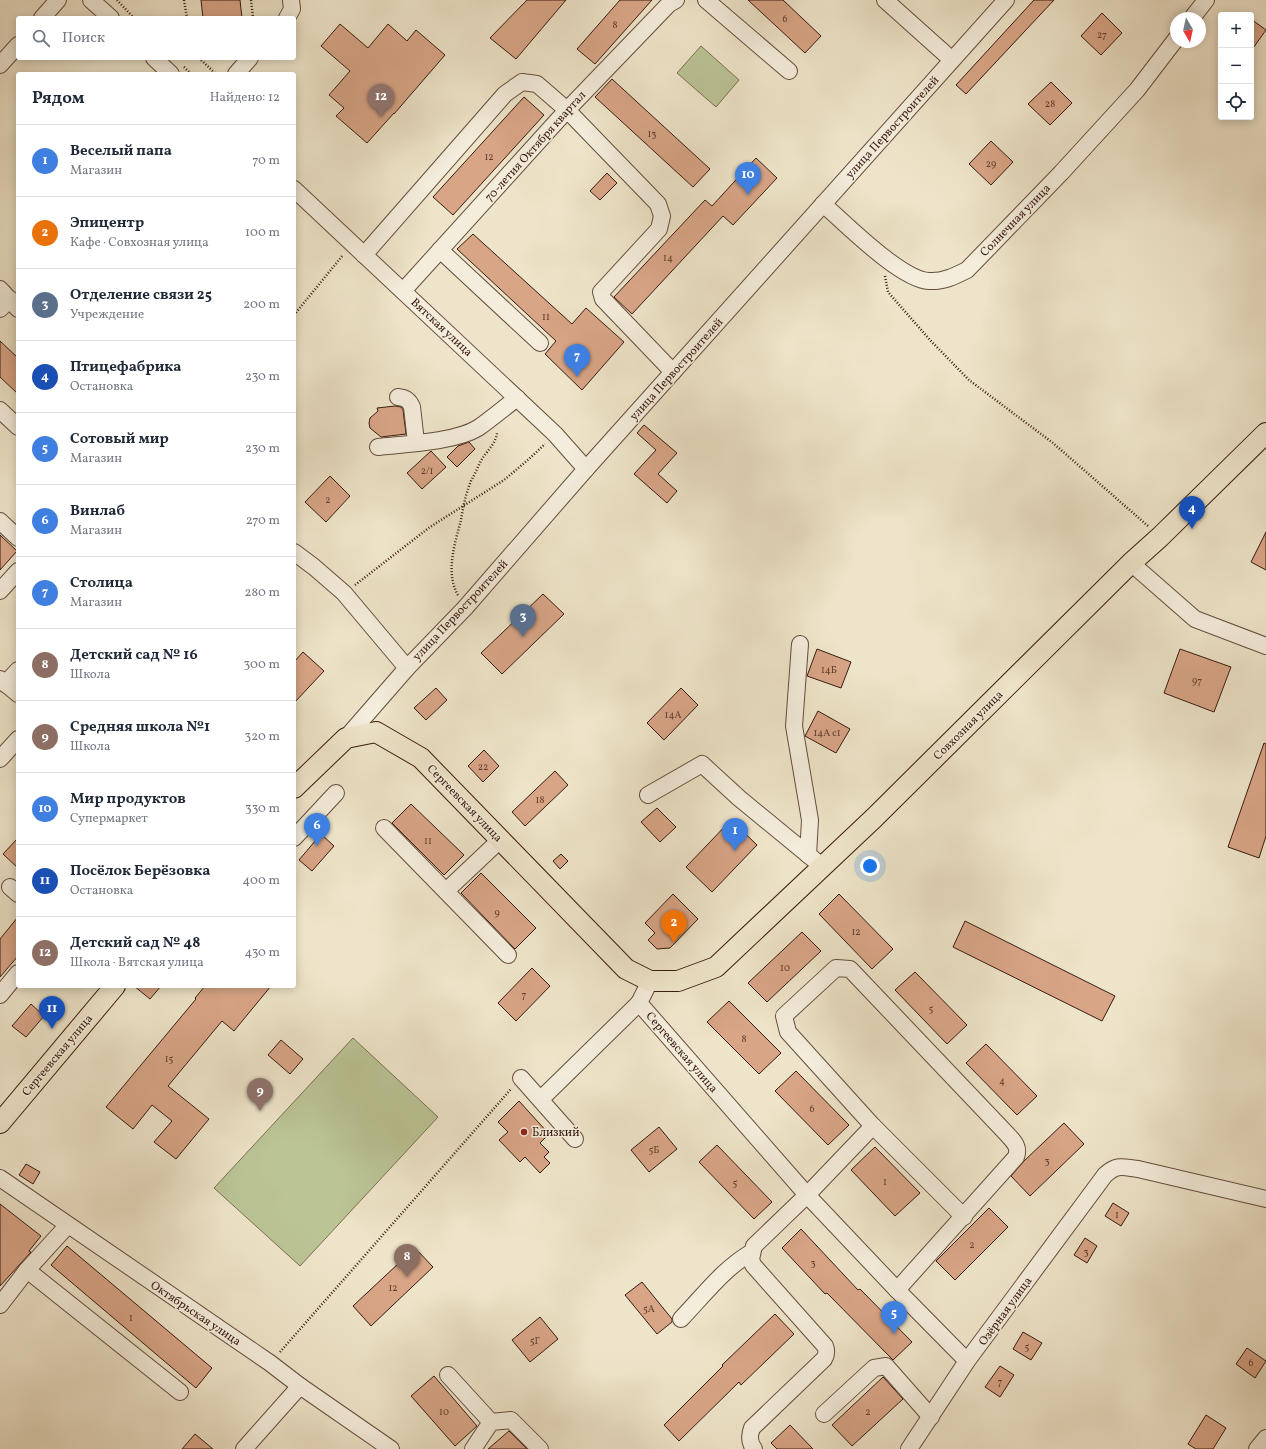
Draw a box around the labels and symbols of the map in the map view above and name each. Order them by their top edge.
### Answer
house number: 6 [782,12,788,26]
north arrow [1170,12,1206,48]
house number: 8 [612,18,618,32]
house number: 27 [1097,28,1107,42]
street label: улица Первостроителей [842,73,943,182]
pin: 12 [368,84,394,117]
street label: 70-летия Октября квартал [482,88,590,205]
house number: 28 [1045,97,1055,111]
house number: 13 [647,127,657,141]
house number: 12 [484,150,494,164]
house number: 29 [986,157,996,171]
pin: 10 [735,162,761,195]
street label: Солнечная улица [977,181,1055,260]
house number: 14 [663,251,673,265]
street label: Вятская улица [407,295,476,361]
house number: 11 [542,310,550,324]
street label: улица Первостроителей [626,315,727,424]
pin: 7 [564,344,590,377]
house number: 2/1 [421,464,433,478]
house number: 2 [325,493,331,507]
pin: 4 [1179,496,1205,529]
street label: улица Первостроителей [410,557,512,665]
pin: 3 [510,604,536,637]
house number: 14Б [821,663,837,677]
house number: 97 [1192,674,1202,688]
street label: Совхозная улица [930,687,1007,764]
house number: 14А [665,708,681,722]
house number: 14А с1 [813,726,841,740]
house number: 22 [478,760,488,774]
street label: Сергеевская улица [423,761,506,846]
house number: 18 [536,793,544,807]
pin: 6 [304,813,330,846]
pin: 1 [722,818,748,851]
house number: 11 [424,834,432,848]
your location [860,856,880,876]
house number: 9 [494,906,500,920]
pin: 2 [661,910,687,943]
house number: 12 [851,925,861,939]
house number: 10 [780,961,790,975]
house number: 7 [522,988,527,1002]
pin: 11 [39,996,65,1029]
house number: 5 [929,1002,934,1016]
street label: Сергеевская улица [642,1009,721,1097]
street label: Сергеевская улица [19,1011,97,1100]
house number: 8 [741,1032,747,1046]
house number: 15 [165,1052,174,1066]
house number: 4 [999,1074,1005,1088]
pin: 9 [247,1078,273,1111]
house number: 6 [809,1102,815,1116]
place label: Близкий [532,1125,579,1141]
marker: Близкий [519,1127,529,1137]
house number: 5Б [649,1143,659,1157]
house number: 3 [1044,1154,1050,1168]
house number: 1 [883,1175,887,1189]
house number: 5 [733,1176,738,1190]
house number: 1 [1115,1208,1119,1222]
house number: 2 [969,1238,975,1252]
pin: 8 [394,1244,420,1277]
house number: 3 [1083,1245,1089,1259]
house number: 3 [810,1256,816,1270]
street label: Озёрная улица [975,1274,1036,1349]
street label: Октябрьская улица [147,1278,244,1350]
house number: 12 [388,1281,398,1295]
pin: 5 [881,1301,907,1334]
house number: 5А [643,1302,655,1316]
house number: 1 [129,1311,133,1325]
house number: 5Г [530,1334,541,1348]
house number: 5 [1025,1340,1030,1354]
house number: 6 [1248,1356,1254,1370]
house number: 7 [998,1375,1003,1389]
house number: 10 [439,1405,449,1419]
house number: 2 [865,1405,871,1419]

